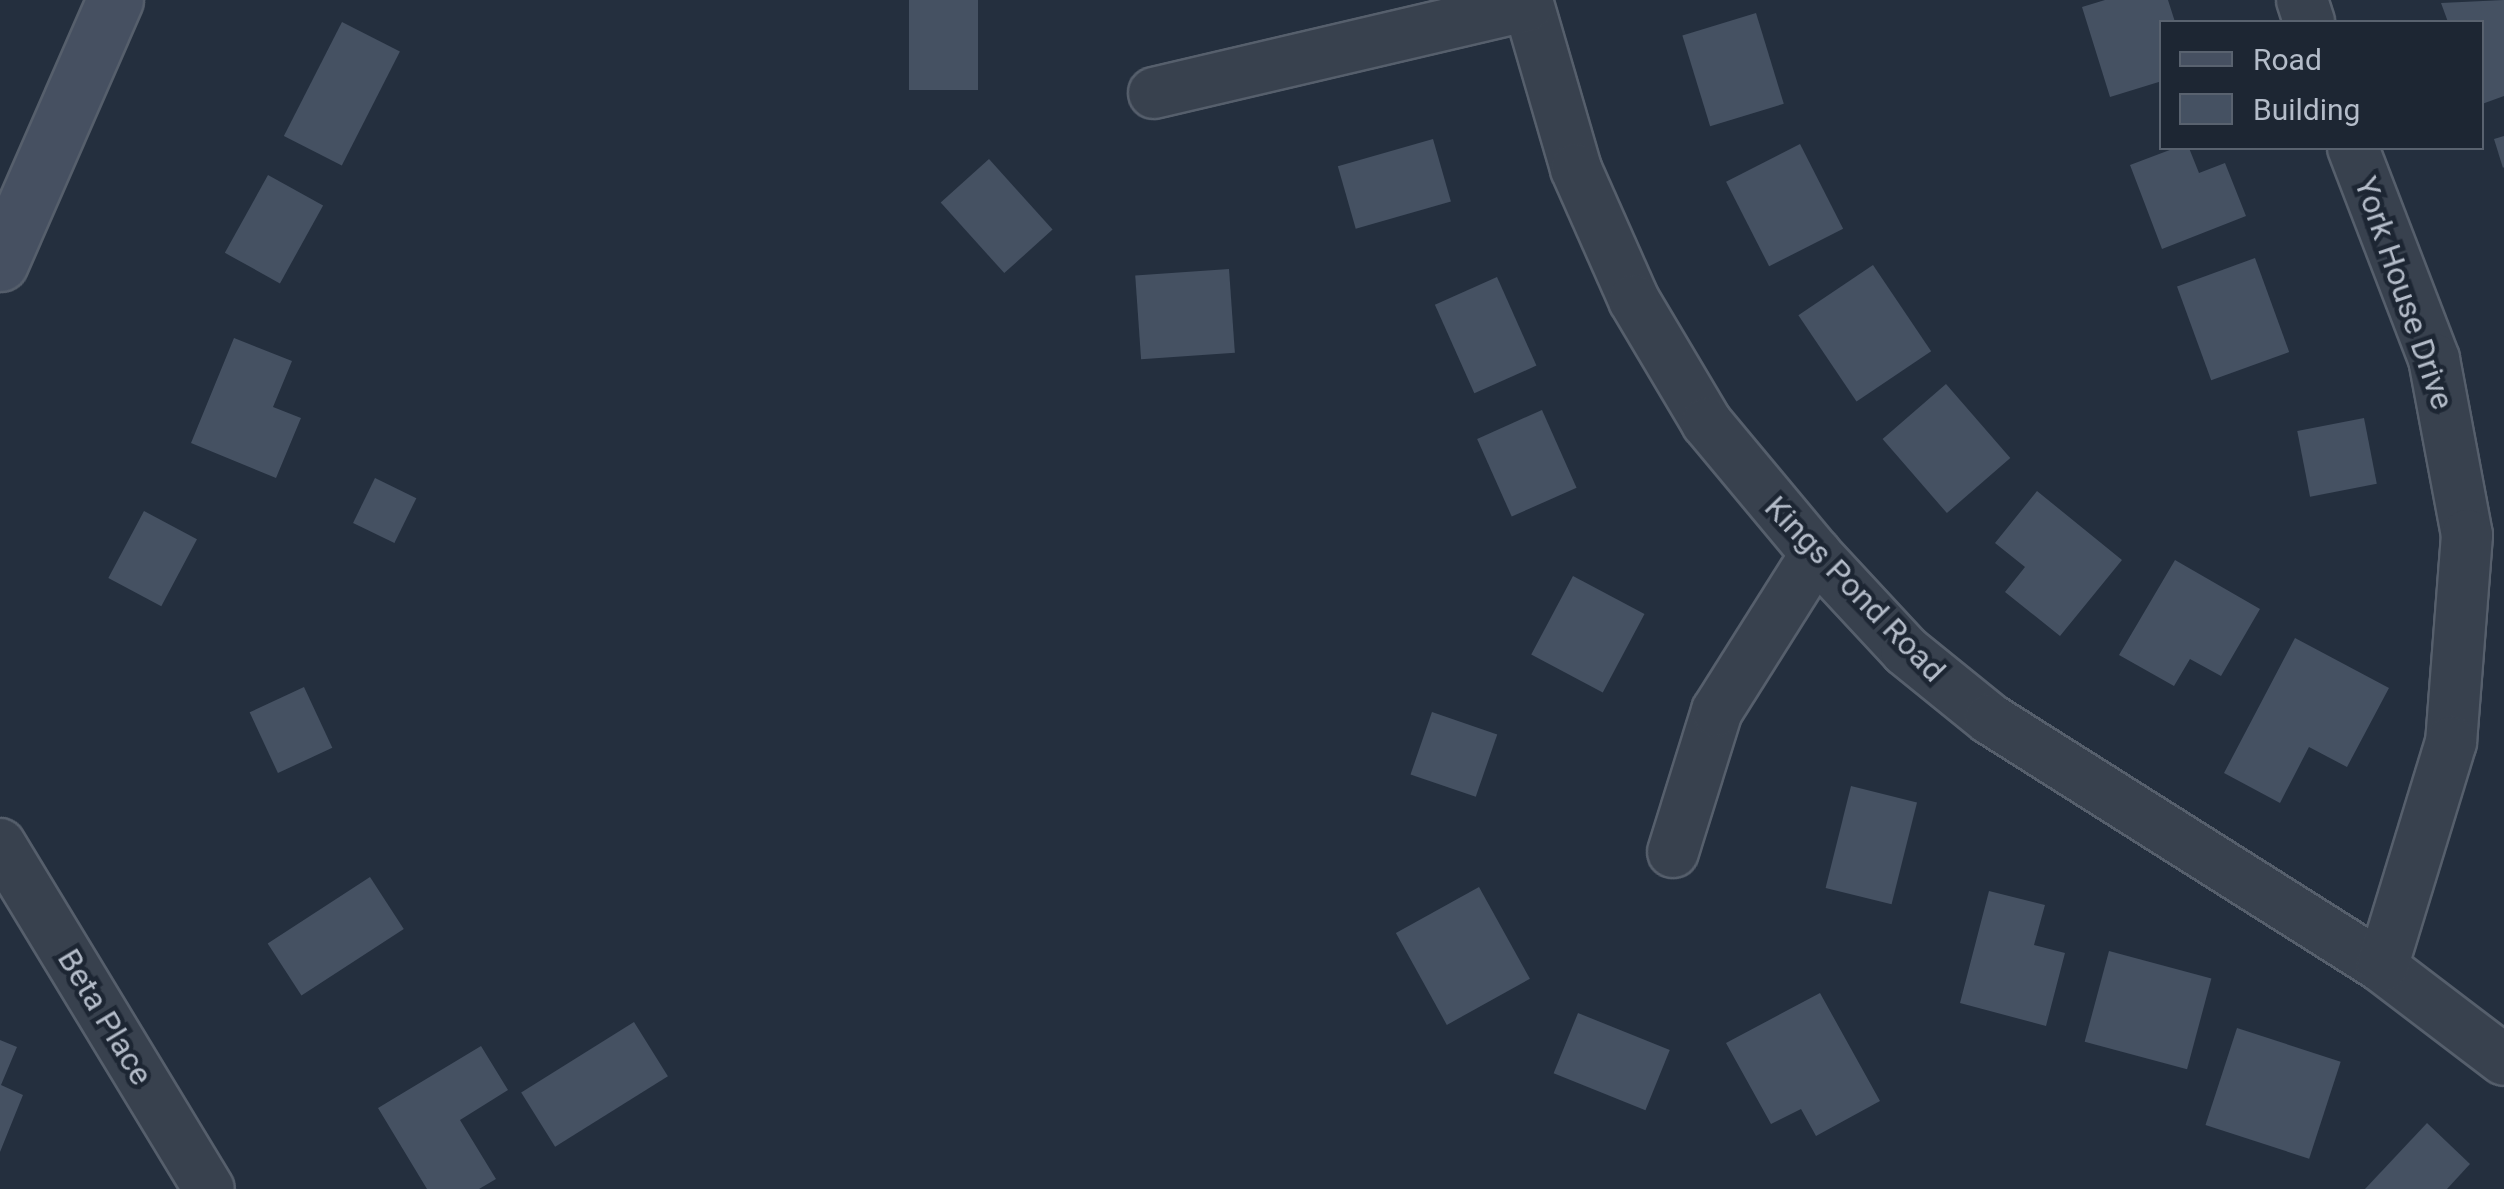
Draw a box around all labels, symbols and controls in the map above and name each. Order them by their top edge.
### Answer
legend [2159,20,2484,150]
text: Road [2253,42,2322,77]
text: Building [2253,92,2360,127]
street label: York House Drive [2346,172,2462,414]
street label: Kings Pond Road [1757,488,1953,690]
street label: Beta Place [49,942,161,1092]

